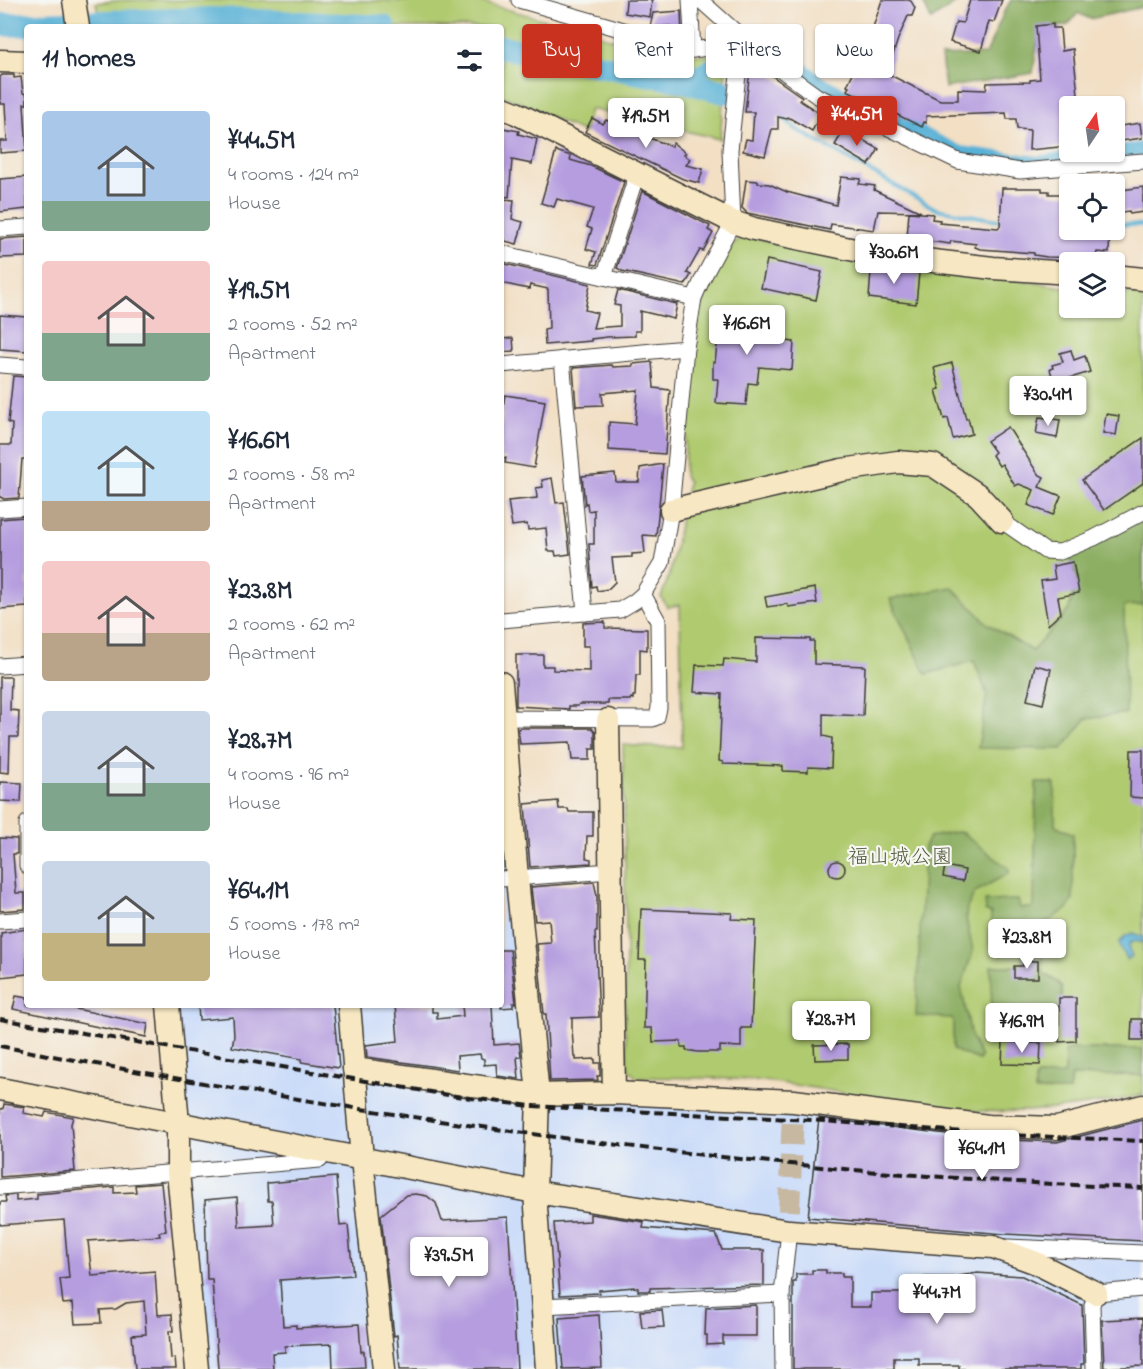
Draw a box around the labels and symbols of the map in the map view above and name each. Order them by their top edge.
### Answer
pin: ¥44.5M [808,96,906,147]
north arrow [1059,96,1125,162]
pin: ¥19.5M [597,98,695,149]
pin: ¥30.6M [845,234,943,285]
pin: ¥16.6M [698,305,796,356]
pin: ¥30.4M [999,376,1097,427]
park label: 福山城公園 [848,843,953,873]
pin: ¥23.8M [978,919,1076,970]
pin: ¥28.7M [782,1001,880,1052]
pin: ¥16.9M [973,1003,1071,1054]
pin: ¥64.1M [933,1130,1031,1181]
pin: ¥39.5M [400,1237,498,1288]
pin: ¥44.7M [888,1274,986,1325]

